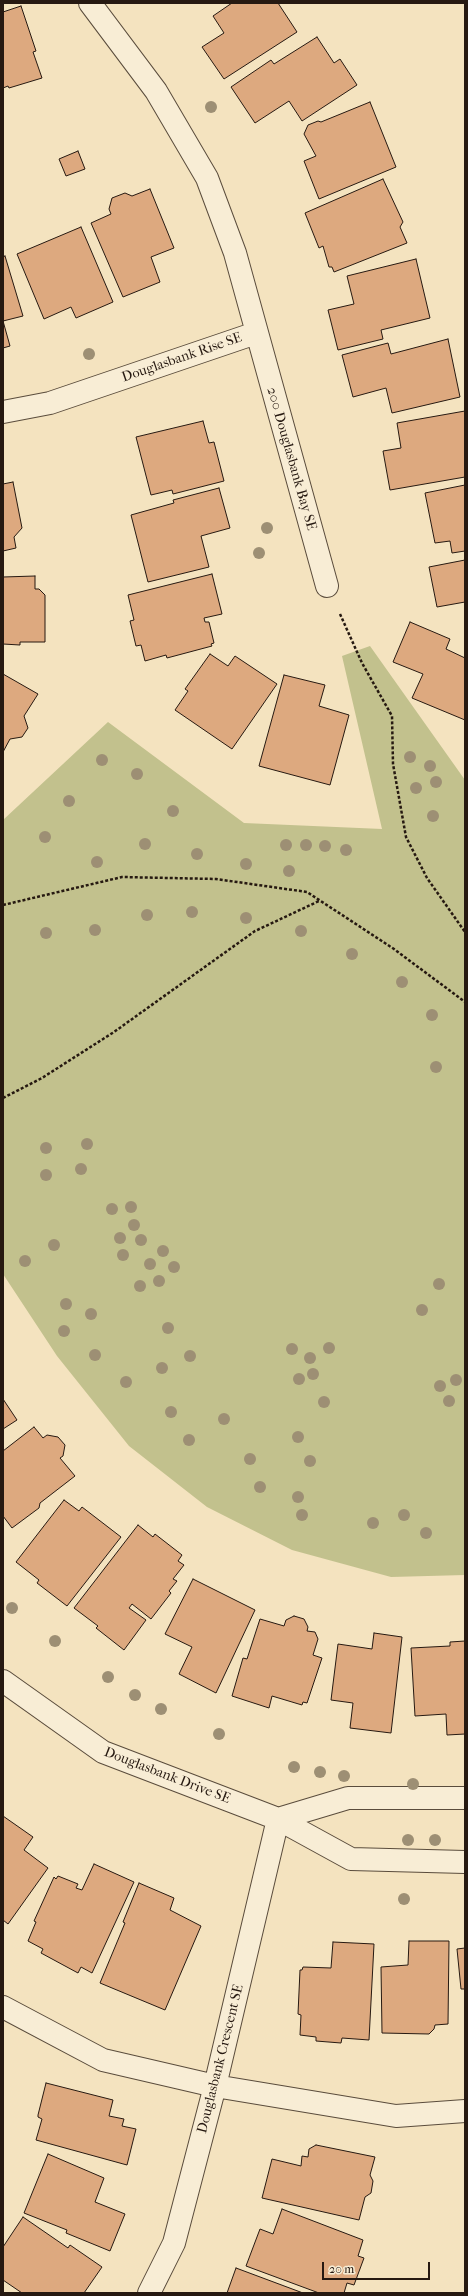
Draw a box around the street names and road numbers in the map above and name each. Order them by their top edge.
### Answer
street label: Douglasbank Rise SE [120,330,244,386]
street label: 200 Douglasbank Bay SE [263,386,319,532]
street label: Douglasbank Drive SE [102,1744,232,1808]
street label: Douglasbank Crescent SE [194,1983,248,2135]

